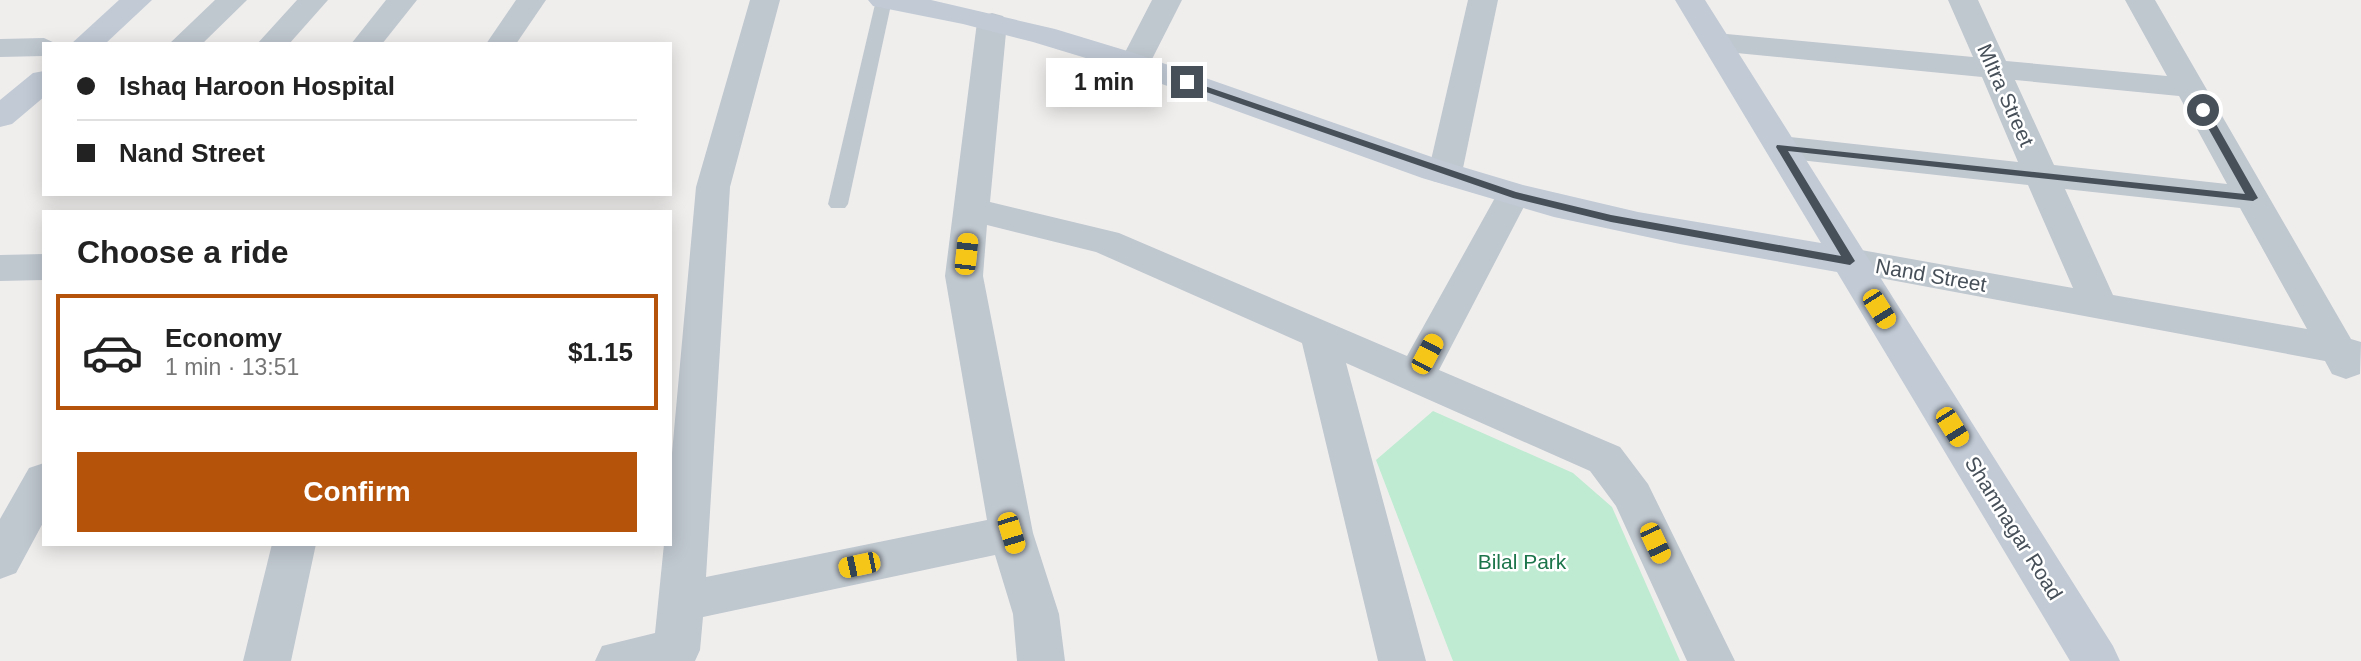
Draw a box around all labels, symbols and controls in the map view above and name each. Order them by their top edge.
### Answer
street label: MItra Street [1973,40,2039,150]
callout: 1 min [1047,57,1162,106]
route end [1171,66,1203,98]
text: 1 min [1074,69,1134,95]
text: Ishaq Haroon Hospital [119,71,395,101]
route start [2187,94,2219,126]
text: Nand Street [119,138,265,168]
car [954,232,979,276]
text: Choose a ride [77,234,289,270]
street label: Nand Street [1874,254,1988,296]
car [1859,286,1900,332]
icon: car [81,321,144,384]
text: Economy [165,323,282,353]
car [1408,331,1447,377]
text: $1.15 [568,337,633,367]
text: 1 min · 13:51 [165,354,299,380]
car [1932,404,1973,450]
button: Confirm [77,452,637,532]
street label: Shamnagar Road [1961,452,2067,604]
car [995,510,1028,556]
car [1637,520,1674,566]
car [837,550,882,580]
park label: Bilal Park [1478,550,1567,573]

